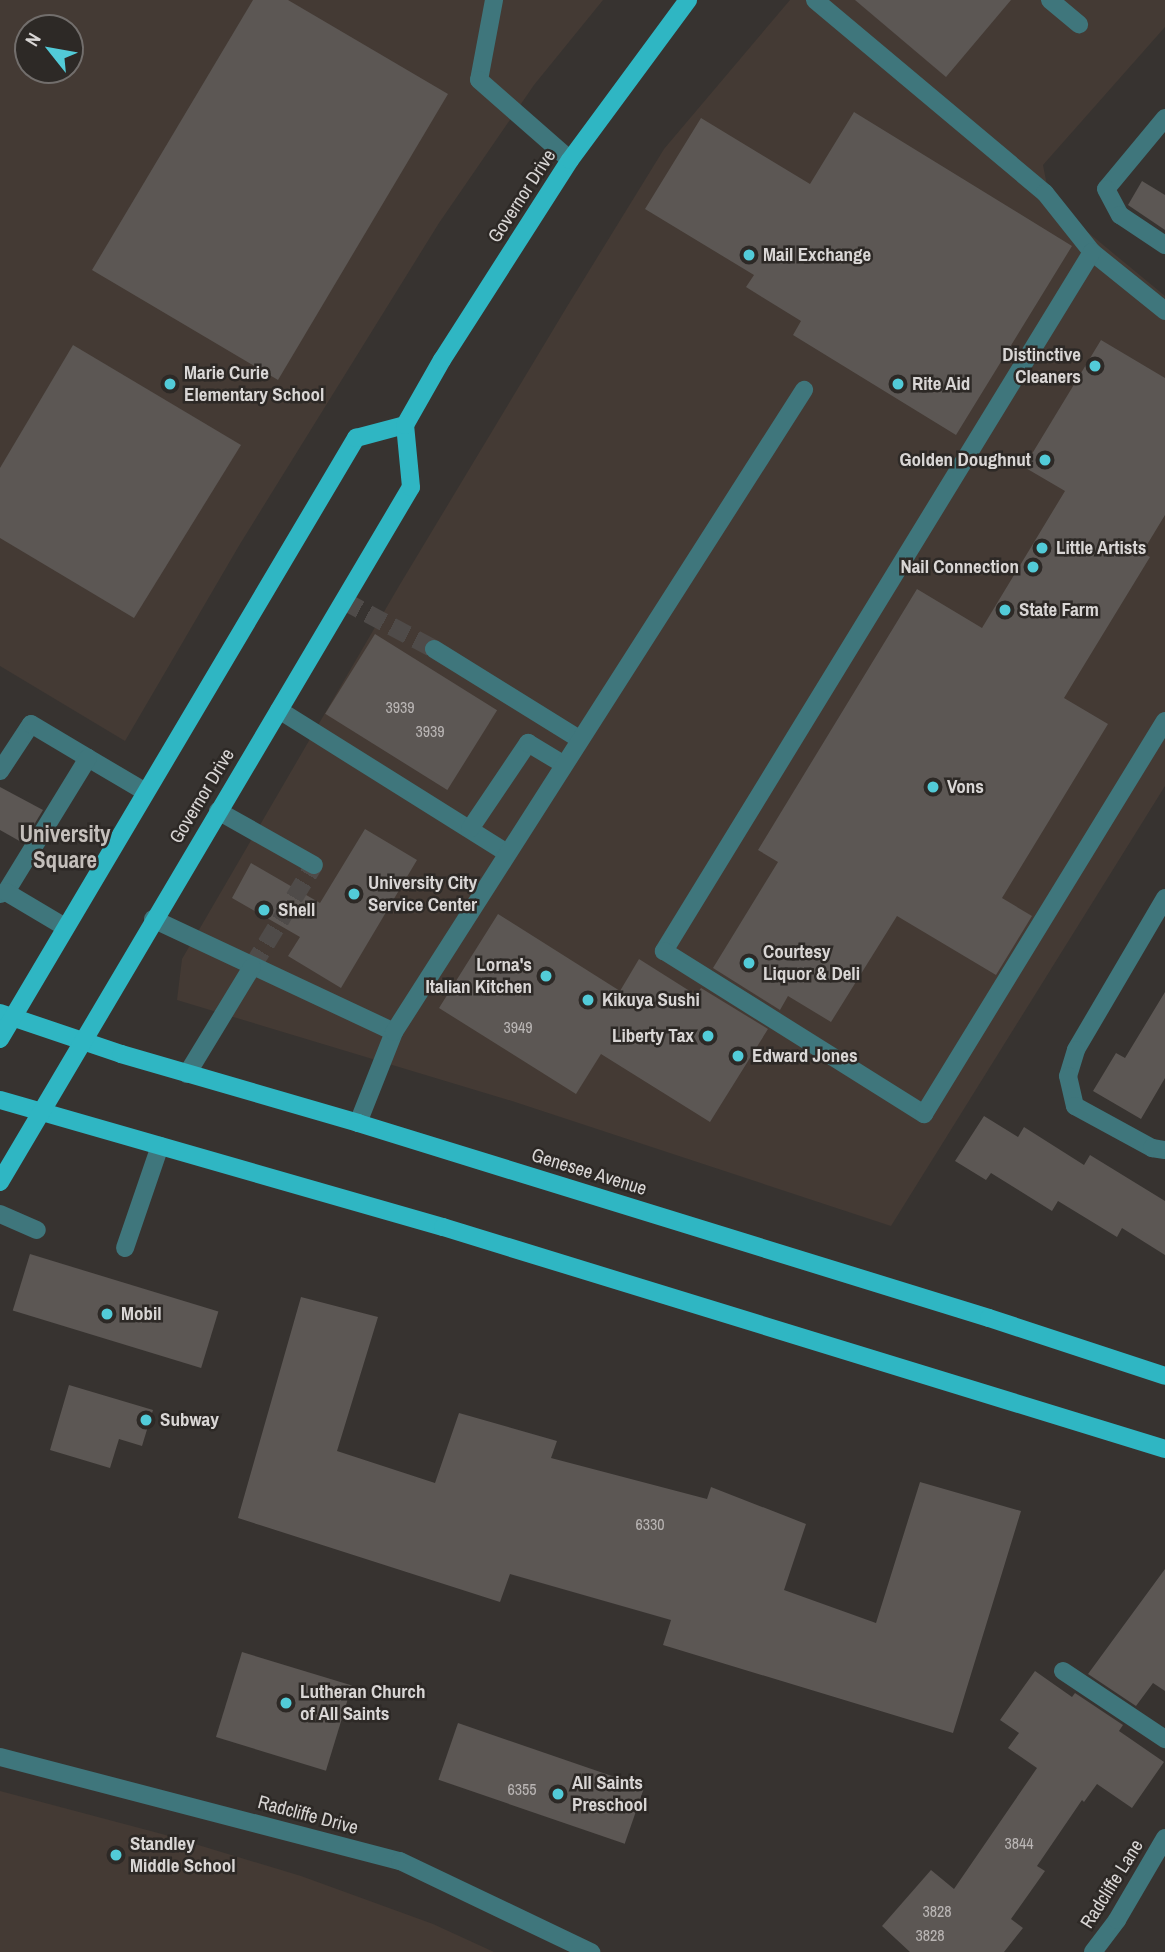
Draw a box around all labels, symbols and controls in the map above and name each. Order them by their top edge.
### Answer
north arrow [14,14,84,84]
text: N [19,28,47,51]
street label: Governor Drive [483,145,561,247]
place label: Mail Exchange [763,244,871,266]
marker: Mail Exchange [741,247,757,263]
place label: Distinctive Cleaners [1002,344,1081,388]
marker: Distinctive Cleaners [1087,358,1103,374]
place label: Marie Curie Elementary School [184,362,324,406]
place label: Rite Aid [912,373,971,395]
marker: Marie Curie Elementary School [162,376,178,392]
marker: Rite Aid [890,376,906,392]
place label: Golden Doughnut [899,449,1031,471]
marker: Golden Doughnut [1037,452,1053,468]
place label: Little Artists [1056,537,1147,559]
marker: Little Artists [1034,540,1050,556]
place label: Nail Connection [900,556,1019,578]
marker: Nail Connection [1025,559,1041,575]
place label: State Farm [1019,599,1099,621]
marker: State Farm [997,602,1013,618]
house number: 3939 [385,697,415,717]
house number: 3939 [415,721,445,741]
street label: Governor Drive [165,744,239,848]
place label: Vons [947,776,984,798]
marker: Vons [925,779,941,795]
district label: University Square [19,820,111,874]
place label: University City Service Center [368,872,477,916]
marker: University City Service Center [346,886,362,902]
place label: Shell [278,899,315,921]
marker: Shell [256,902,272,918]
place label: Courtesy Liquor & Deli [763,941,860,985]
place label: Lorna's Italian Kitchen [426,954,532,998]
marker: Courtesy Liquor & Deli [741,955,757,971]
marker: Lorna's Italian Kitchen [538,968,554,984]
place label: Kikuya Sushi [602,989,700,1011]
marker: Kikuya Sushi [580,992,596,1008]
house number: 3949 [503,1017,533,1037]
place label: Liberty Tax [612,1025,694,1047]
marker: Liberty Tax [700,1028,716,1044]
place label: Edward Jones [752,1045,858,1067]
marker: Edward Jones [730,1048,746,1064]
street label: Genesee Avenue [528,1144,650,1200]
place label: Mobil [121,1303,162,1325]
marker: Mobil [99,1306,115,1322]
place label: Subway [160,1409,219,1431]
marker: Subway [138,1412,154,1428]
house number: 6330 [635,1514,665,1534]
place label: Lutheran Church of All Saints [300,1681,426,1725]
marker: Lutheran Church of All Saints [278,1695,294,1711]
place label: All Saints Preschool [572,1772,647,1816]
house number: 6355 [507,1779,537,1799]
marker: All Saints Preschool [550,1786,566,1802]
street label: Radcliffe Drive [255,1791,361,1839]
place label: Standley Middle School [130,1833,236,1877]
house number: 3844 [1004,1833,1034,1853]
street label: Radcliffe Lane [1076,1835,1148,1933]
marker: Standley Middle School [108,1847,124,1863]
house number: 3828 [922,1901,952,1921]
house number: 3828 [915,1925,945,1945]

